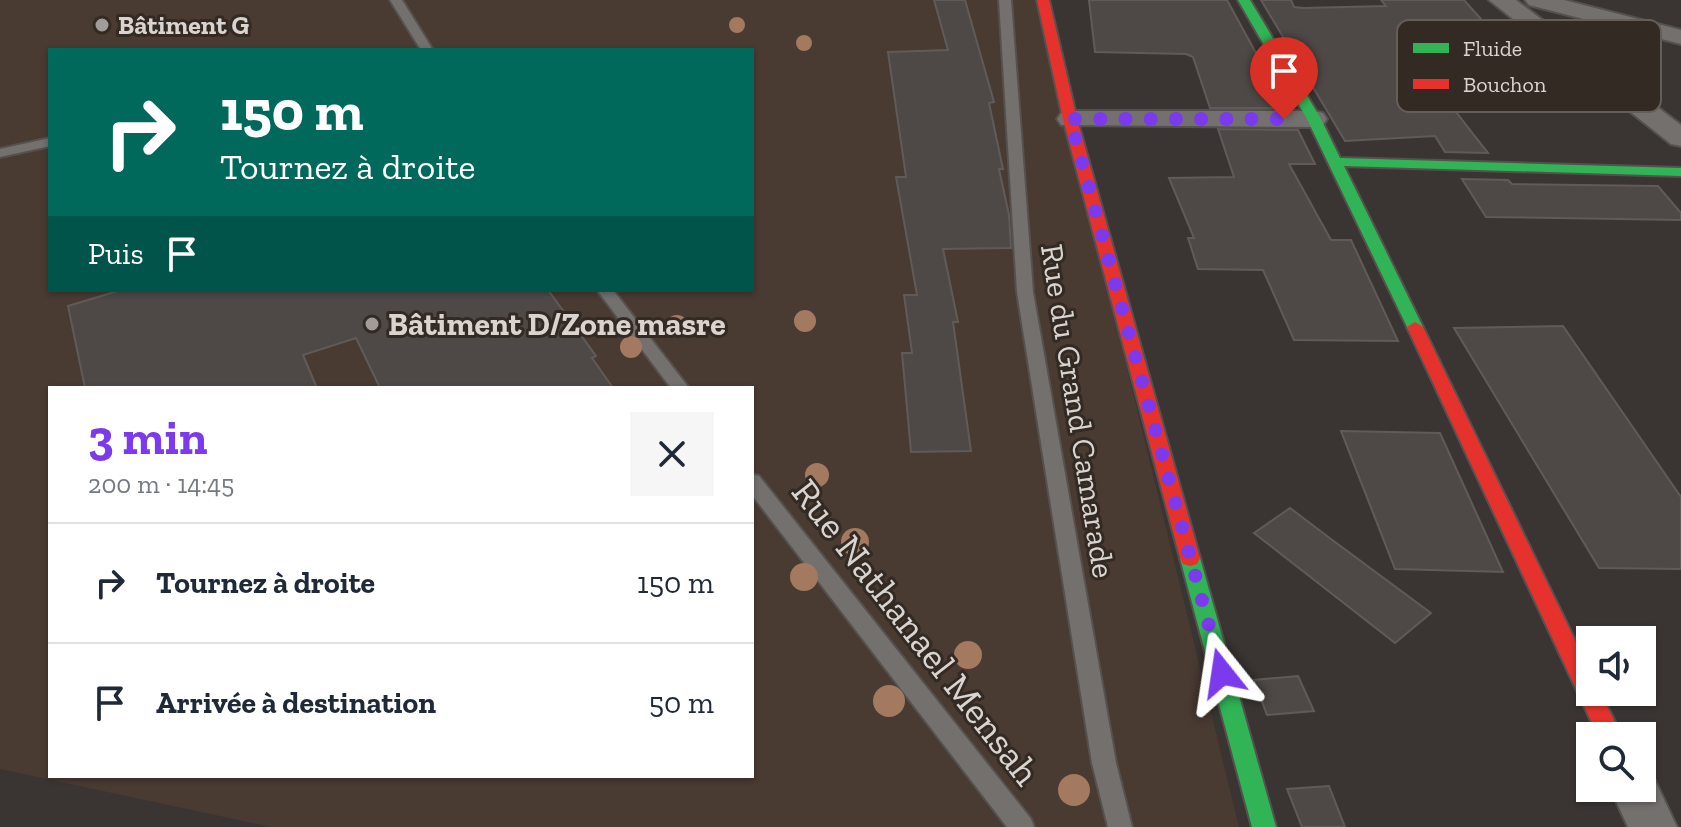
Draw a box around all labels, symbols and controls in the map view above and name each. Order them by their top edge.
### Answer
place label: Bâtiment G [118,9,249,41]
marker: Bâtiment G [93,16,111,34]
legend [1397,20,1661,112]
text: Fluide [1463,35,1522,62]
pin [1250,37,1318,119]
icon: arrive [1262,49,1306,93]
text: Bouchon [1463,71,1547,98]
text: 150 m [220,77,364,144]
icon: right [88,80,192,184]
text: Tournez à droite [220,145,476,188]
icon: arrive [160,232,204,276]
text: Puis [88,236,144,272]
street label: Rue du Grand Camarade [1033,241,1123,581]
place label: Bâtiment D/Zone masre [388,305,726,343]
marker: Bâtiment D/Zone masre [363,315,381,333]
text: 3 min [88,409,207,466]
button: close [630,412,714,496]
text: 200 m · 14:45 [88,468,234,500]
street label: Rue Nathanael Mensah [782,470,1050,794]
icon: right [88,561,132,605]
text: Tournez à droite [156,565,375,601]
text: 150 m [637,565,714,601]
map controls [1576,626,1656,802]
button: sound [1576,626,1656,706]
position arrow [1180,631,1264,715]
icon: arrive [88,681,132,725]
text: Arrivée à destination [156,685,436,721]
text: 50 m [649,685,714,721]
button: search [1576,722,1656,802]

